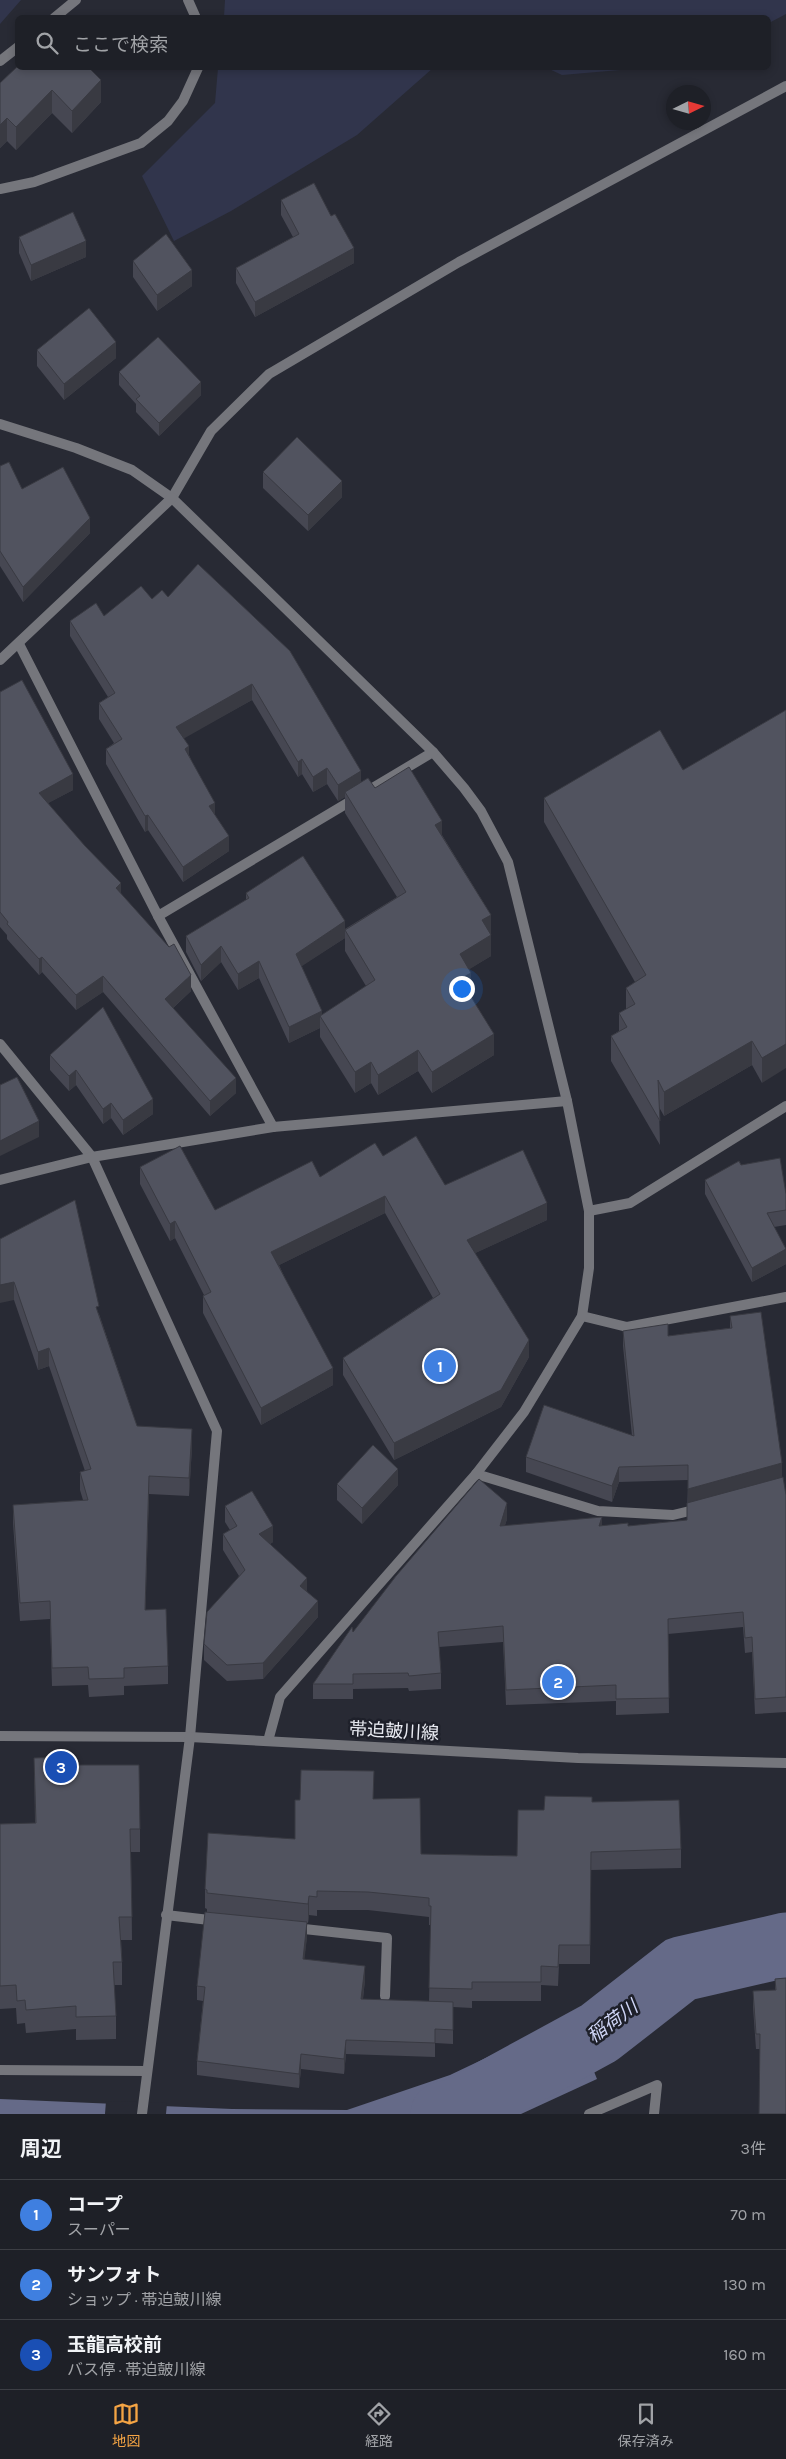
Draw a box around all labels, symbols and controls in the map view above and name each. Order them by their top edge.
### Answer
search box [15,15,771,70]
icon: search [33,29,61,57]
text: ここで検索 [73,34,168,56]
north arrow [666,85,711,130]
your location [449,976,475,1002]
pin: 1 [424,1347,456,1385]
pin: 2 [542,1663,574,1701]
street label: 帯迫皷川線 [348,1718,440,1744]
pin: 3 [45,1748,77,1786]
water label: 稲荷川 [583,1995,644,2047]
text: 周辺 [20,2137,62,2161]
text: 3件 [741,2139,766,2158]
text: コープ [67,2194,123,2216]
text: 1 [33,2205,39,2224]
text: 70 m [730,2205,766,2224]
text: スーパー [67,2220,131,2239]
text: サンフォト [67,2264,161,2286]
text: 2 [31,2275,41,2294]
text: 130 m [723,2275,766,2294]
text: ショップ · 帯迫皷川線 [67,2290,221,2309]
text: 玉龍高校前 [67,2334,162,2356]
text: 3 [31,2345,41,2364]
text: 160 m [723,2345,766,2364]
text: バス停 · 帯迫皷川線 [67,2360,205,2379]
tab: 地図 [112,2400,140,2450]
tab: 経路 [365,2400,393,2450]
tab: 保存済み [618,2400,674,2450]

